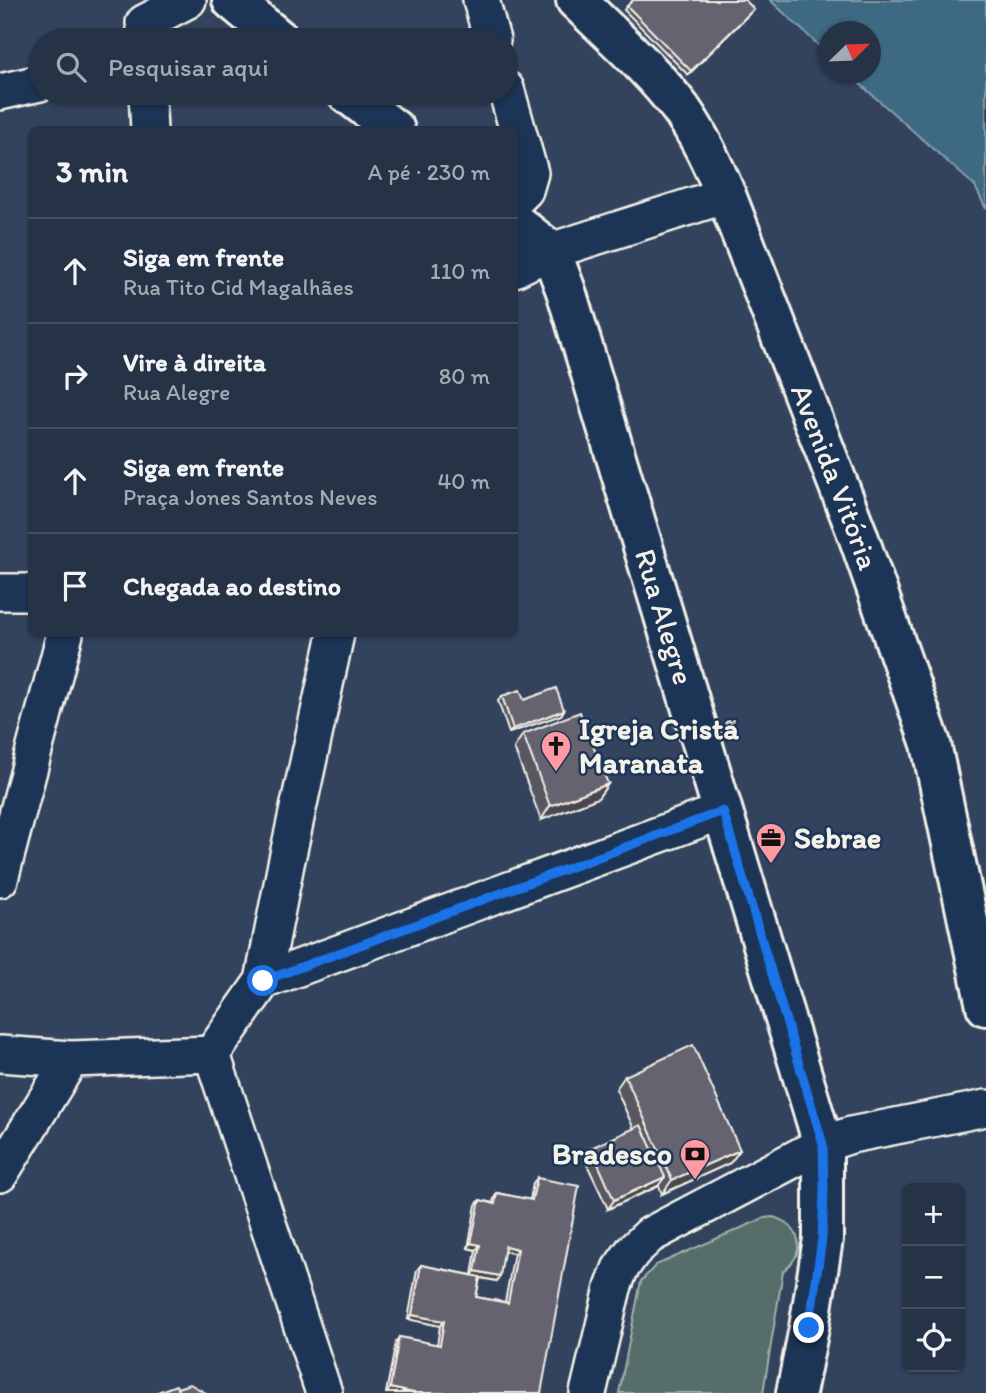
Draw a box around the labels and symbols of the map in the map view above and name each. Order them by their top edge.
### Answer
north arrow [818,21,881,84]
street label: Avenida Vitória [783,379,888,575]
street label: Rua Alegre [627,544,703,689]
place label: Igreja Cristã Maranata [579,710,739,781]
church icon: Igreja Cristã Maranata [539,729,573,773]
place label: Sebrae [794,819,881,856]
office icon: Sebrae [754,821,788,865]
route start [247,965,278,996]
place label: Bradesco [552,1135,672,1172]
bank icon: Bradesco [678,1137,712,1181]
route end [793,1312,824,1343]

